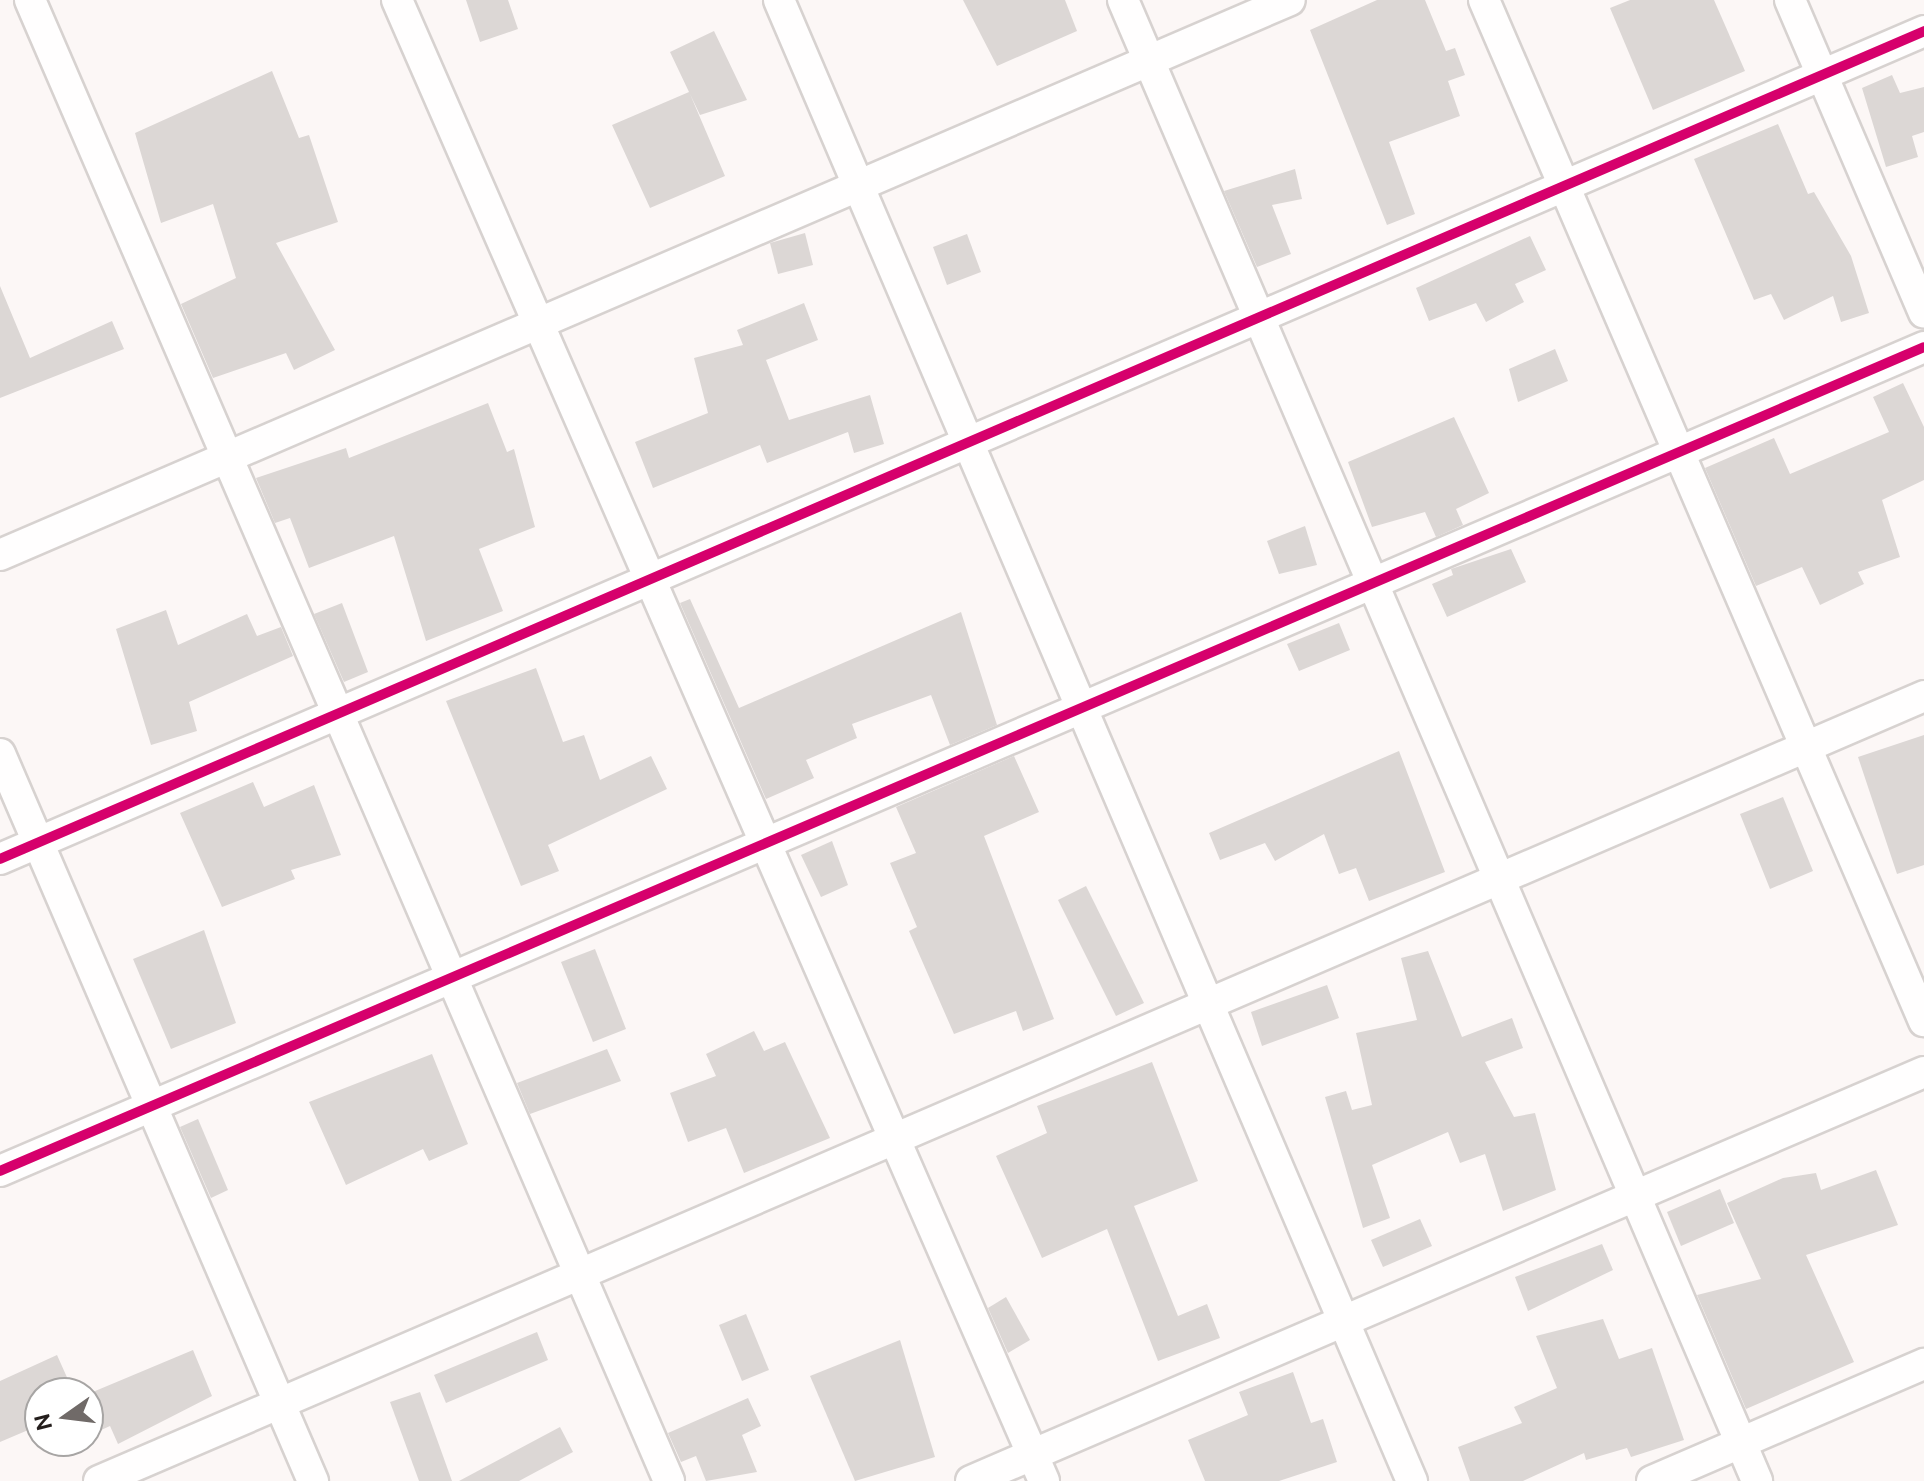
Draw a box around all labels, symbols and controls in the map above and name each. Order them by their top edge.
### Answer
north arrow [24,1377,104,1457]
text: N [28,1411,56,1433]

